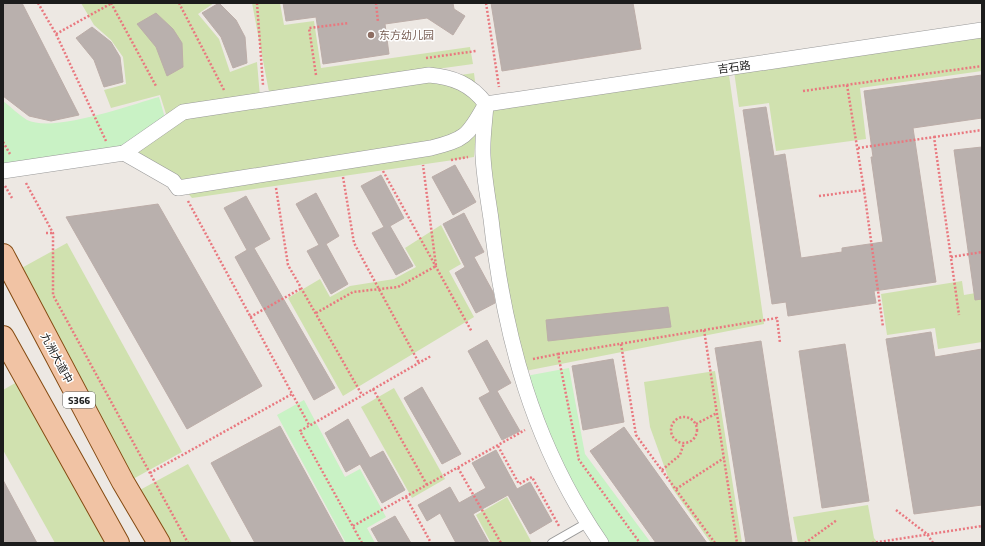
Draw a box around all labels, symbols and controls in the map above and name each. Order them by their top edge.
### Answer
place label: 东方幼儿园 [379,27,434,43]
marker: 东方幼儿园 [366,30,376,40]
street label: 吉石路 [717,57,751,77]
street label: 九洲大道中 [37,330,77,386]
road number: S366 [63,392,95,408]

